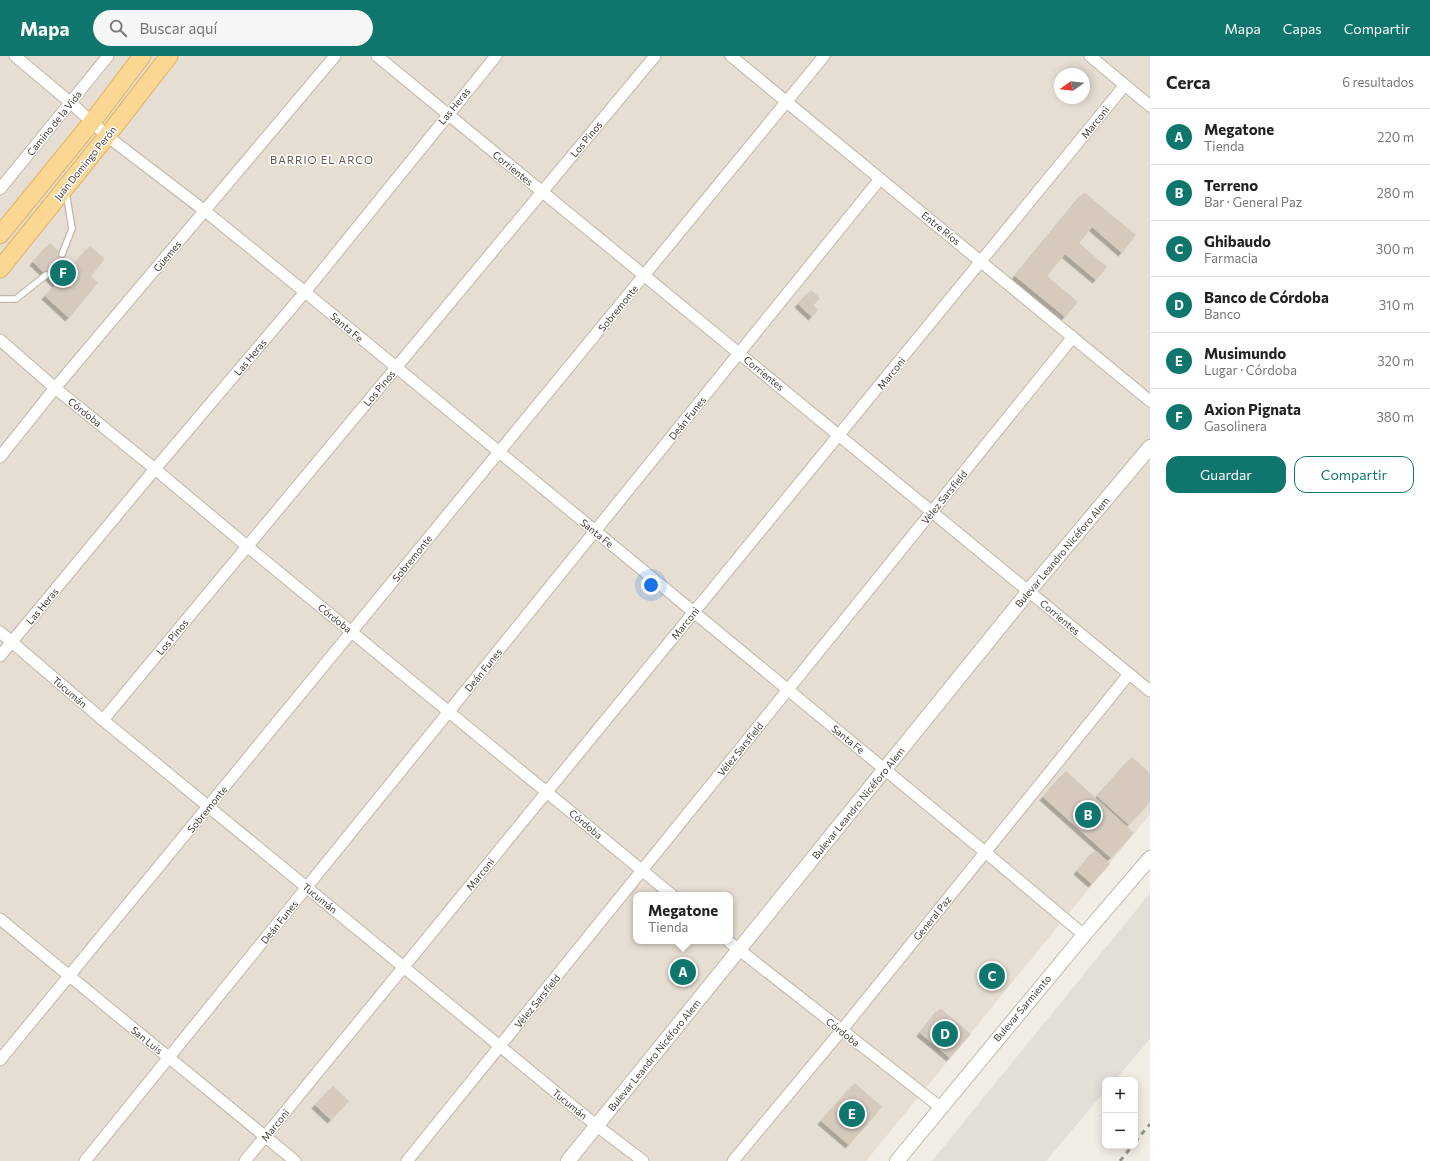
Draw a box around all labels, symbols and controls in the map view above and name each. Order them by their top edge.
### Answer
search box [93,10,373,46]
text: Mapa [20,17,69,40]
icon: search [107,17,129,39]
text: Buscar aquí [139,19,217,37]
text: Mapa [1225,20,1261,37]
text: Capas [1283,20,1322,37]
text: Compartir [1344,20,1410,37]
north arrow [1054,68,1090,104]
text: Cerca [1166,72,1211,93]
text: 6 resultados [1342,74,1414,90]
street label: Las Heras [436,85,473,127]
street label: Camino de la Vida [24,88,84,158]
street label: Marconi [1078,104,1112,140]
street label: Los Pinos [568,118,605,159]
text: Megatone [1204,120,1274,138]
street label: Juan Domingo Perón [51,124,119,202]
text: A [1174,129,1184,145]
text: 220 m [1377,129,1414,145]
text: Tienda [1204,138,1244,154]
street label: Corrientes [490,148,536,188]
district label: BARRIO EL ARCO [270,153,374,166]
text: Terreno [1204,176,1258,194]
text: B [1175,185,1183,201]
text: 280 m [1377,185,1414,201]
text: Bar · General Paz [1204,194,1302,210]
street label: Entre Ríos [919,209,963,248]
text: Ghibaudo [1204,232,1271,250]
street label: Güemes [151,238,184,274]
text: C [1175,241,1183,257]
text: 300 m [1376,241,1414,257]
text: Farmacia [1204,250,1258,266]
pin: F [50,258,76,288]
street label: Sobremonte [596,282,640,334]
text: Banco de Córdoba [1204,288,1329,306]
text: D [1174,297,1184,313]
text: 310 m [1379,297,1414,313]
text: Banco [1204,306,1241,322]
street label: Santa Fe [328,310,366,344]
street label: Las Heras [231,336,269,378]
text: Musimundo [1204,344,1286,362]
street label: Corrientes [741,353,787,393]
text: E [1175,353,1183,369]
text: 320 m [1377,353,1414,369]
street label: Marconi [874,355,908,391]
text: Lugar · Córdoba [1204,362,1297,378]
street label: Los Pinos [361,367,398,408]
street label: Deán Funes [666,394,708,442]
street label: Córdoba [66,395,104,429]
text: Axion Pignata [1204,400,1301,418]
text: F [1175,409,1183,425]
text: 380 m [1376,409,1414,425]
text: Gasolinera [1204,418,1267,434]
button: Guardar [1166,456,1286,493]
button: Compartir [1294,456,1414,493]
street label: Vélez Sarsfield [919,468,969,526]
street label: Bulevar Leandro Nicéforo Alem [1012,494,1112,610]
street label: Santa Fe [578,516,616,550]
street label: Sobremonte [390,532,434,584]
your location [641,575,661,595]
street label: Las Heras [23,585,61,627]
street label: Corrientes [1038,597,1083,637]
street label: Córdoba [316,601,354,635]
street label: Marconi [668,605,702,641]
street label: Los Pinos [154,616,191,657]
street label: Deán Funes [462,646,504,694]
street label: Tucumán [50,674,90,710]
street label: Vélez Sarsfield [715,720,765,778]
street label: Santa Fe [829,722,867,756]
street label: Bulevar Leandro Nicéforo Alem [809,745,907,861]
street label: Sobremonte [185,783,229,835]
pin: B [1075,800,1101,830]
street label: Córdoba [567,807,605,841]
street label: Marconi [463,856,497,892]
street label: Tucumán [300,880,340,916]
popup [633,892,733,944]
street label: General Paz [910,893,954,943]
street label: Deán Funes [258,898,300,946]
text: Megatone [648,901,718,919]
text: Tienda [648,919,688,935]
pin: A [670,957,696,987]
pin: C [979,961,1005,991]
street label: Vélez Sarsfield [512,972,562,1030]
street label: Bulevar Sarmiento [991,972,1053,1044]
street label: Bulevar Leandro Nicéforo Alem [605,997,703,1113]
street label: Córdoba [824,1015,862,1049]
pin: D [932,1019,958,1049]
street label: San Luis [129,1024,166,1057]
map controls [1102,1077,1138,1149]
button: + [1102,1077,1138,1113]
street label: Tucumán [550,1086,590,1122]
pin: E [839,1099,865,1129]
street label: Marconi [258,1107,292,1143]
button: − [1102,1113,1138,1149]

